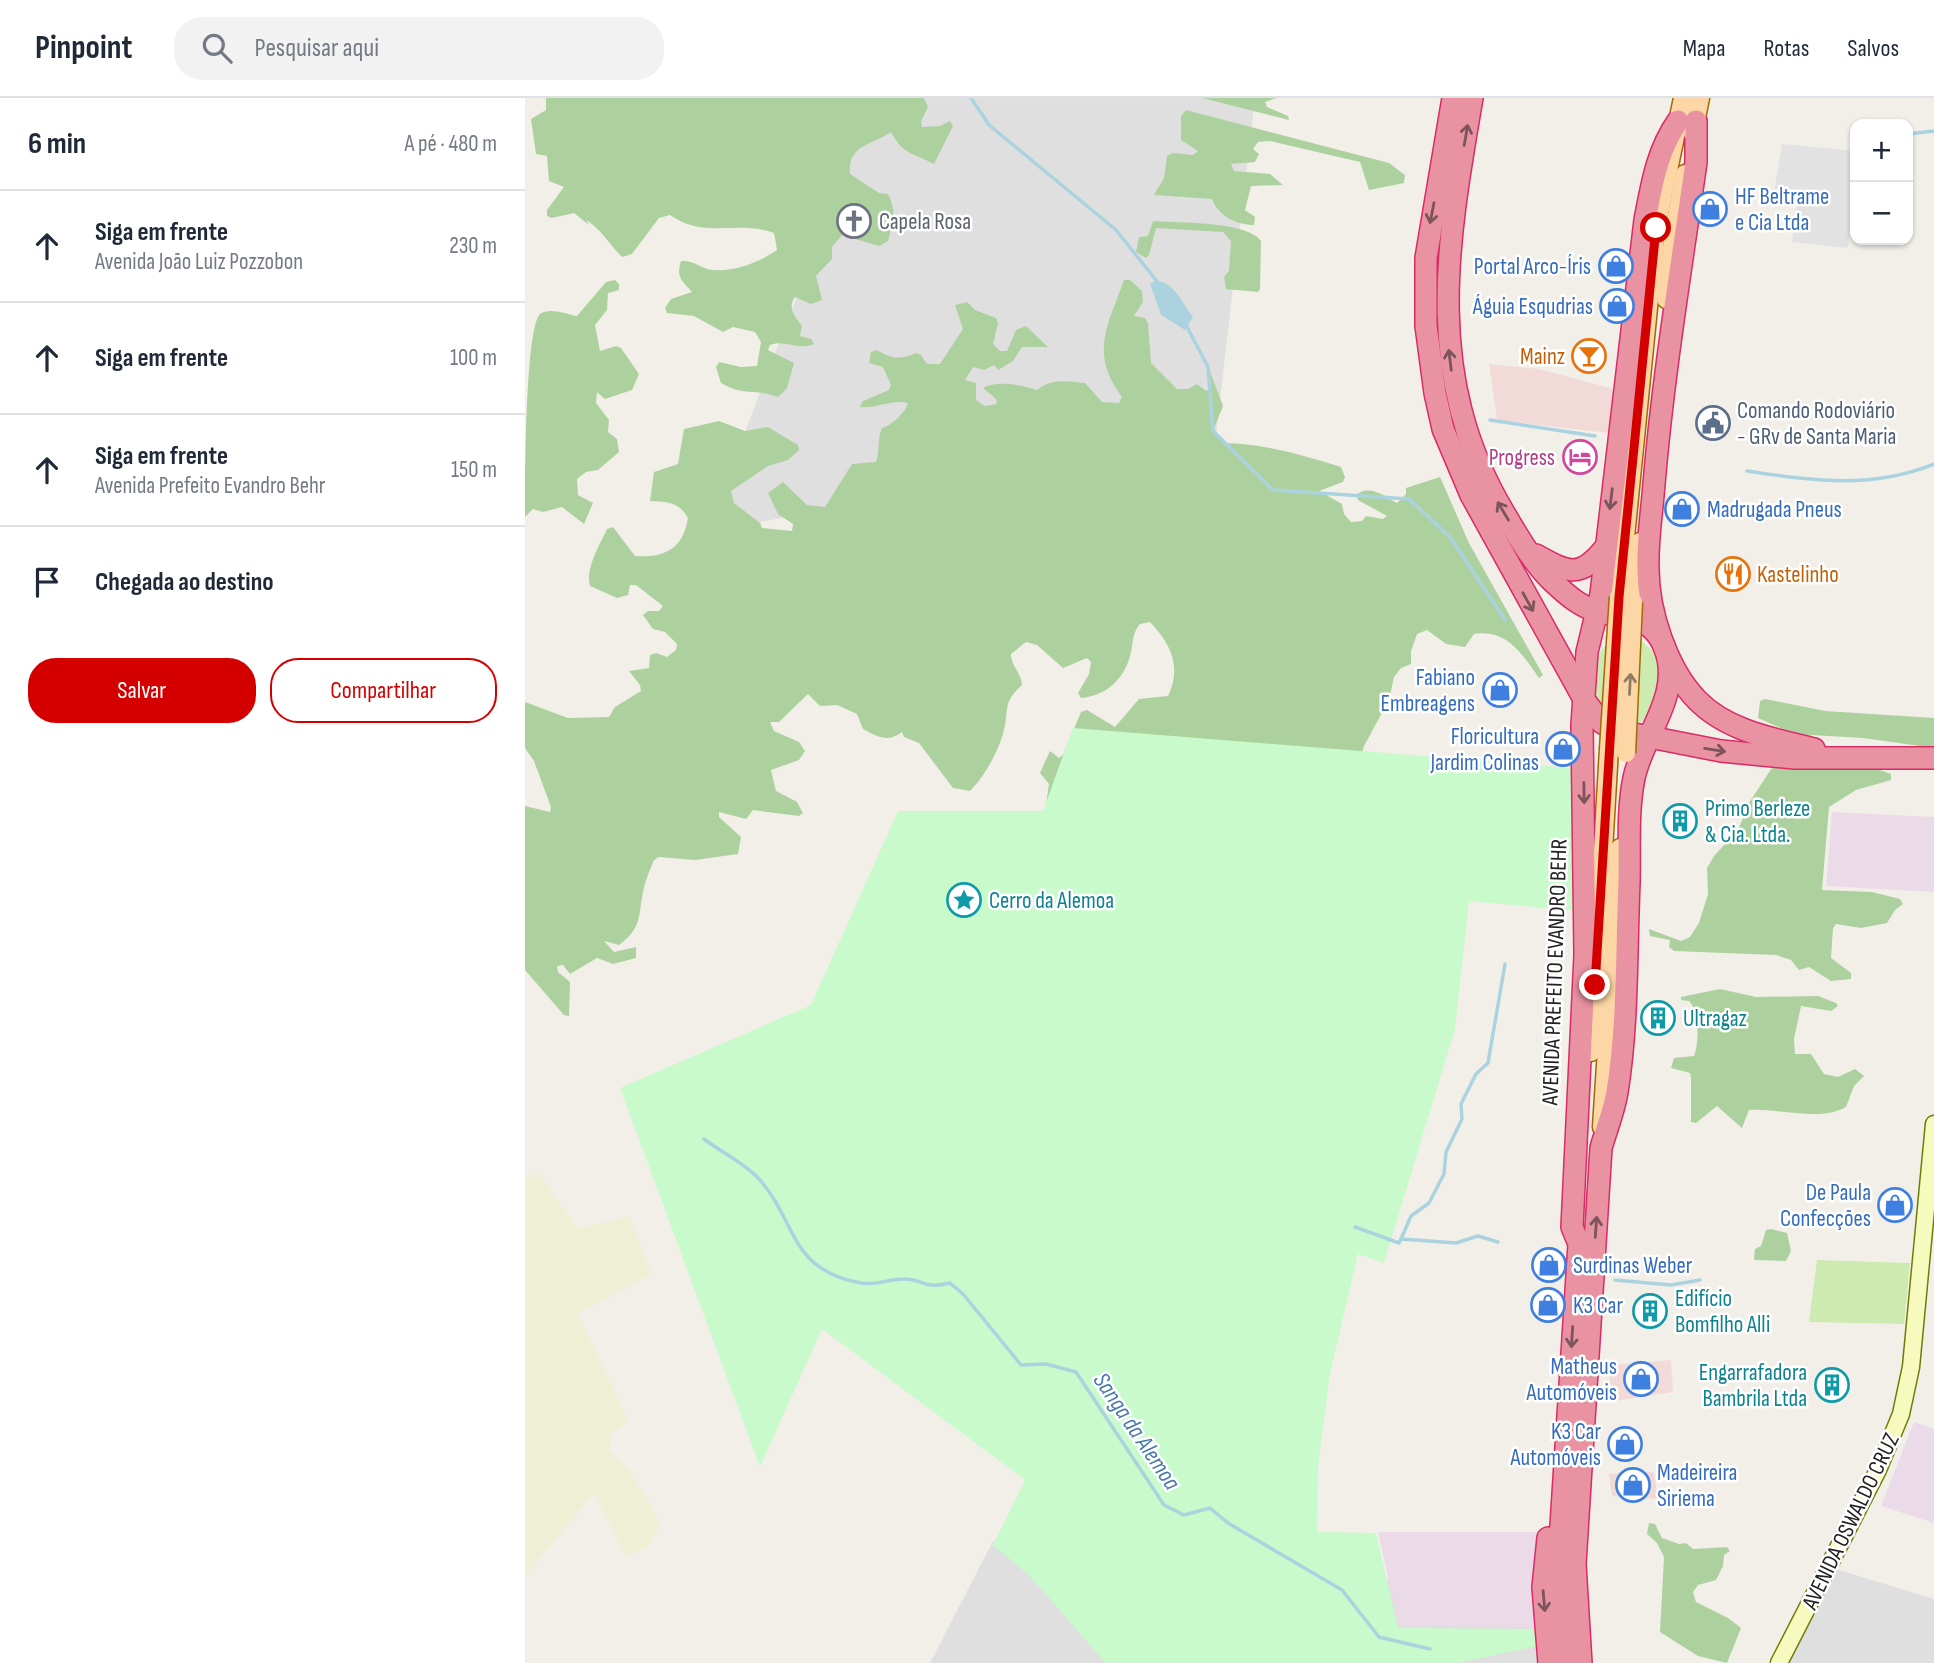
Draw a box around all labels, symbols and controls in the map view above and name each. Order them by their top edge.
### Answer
search box [174,17,664,80]
text: Pinpoint [35,28,132,68]
icon: search [198,29,236,67]
text: Pesquisar aqui [254,33,379,64]
text: Mapa [1683,34,1726,63]
text: Rotas [1764,34,1809,63]
text: Salvos [1847,34,1899,63]
map controls [1850,119,1913,245]
button: + [1850,119,1913,182]
one-way arrow [1460,124,1473,147]
text: 6 min [28,126,86,162]
text: A pé · 480 m [404,130,497,158]
button: − [1850,182,1913,245]
place label: HF Beltrame e Cia Ltda [1735,183,1829,237]
shop icon: HF Beltrame e Cia Ltda [1691,190,1729,228]
one-way arrow [1425,201,1439,224]
church icon: Capela Rosa [835,202,873,240]
place label: Capela Rosa [879,208,971,236]
route start [1640,212,1671,243]
text: Siga em frente [95,217,228,248]
icon: ahead [28,227,66,265]
text: 230 m [449,232,497,260]
shop icon: Portal Arco-Íris [1597,247,1635,285]
text: Avenida João Luiz Pozzobon [95,248,303,276]
place label: Portal Arco-Íris [1474,253,1591,281]
shop icon: Águia Esqudrias [1598,287,1636,325]
place label: Águia Esqudrias [1472,293,1593,321]
bar icon: Mainz [1570,337,1608,375]
icon: ahead [28,339,66,377]
text: Siga em frente [95,343,228,374]
place label: Mainz [1520,343,1565,371]
text: 100 m [450,344,497,372]
one-way arrow [1443,350,1456,372]
place label: Comando Rodoviário - GRv de Santa Maria [1737,397,1896,451]
public building icon: Comando Rodoviário - GRv de Santa Maria [1694,404,1732,442]
hotel icon: Progress [1561,438,1599,476]
text: Siga em frente [95,441,228,472]
place label: Progress [1489,444,1555,472]
icon: ahead [28,451,66,489]
text: 150 m [451,456,497,484]
text: Avenida Prefeito Evandro Behr [95,472,325,500]
one-way arrow [1605,487,1618,510]
shop icon: Madrugada Pneus [1663,490,1701,528]
place label: Madrugada Pneus [1707,496,1842,524]
one-way arrow [1495,501,1509,521]
restaurant icon: Kastelinho [1714,555,1752,593]
place label: Kastelinho [1757,561,1839,589]
icon: arrive [28,563,66,601]
text: Chegada ao destino [95,567,274,598]
one-way arrow [1521,592,1535,612]
button: Salvar [28,658,256,723]
button: Compartilhar [270,658,497,723]
place label: Fabiano Embreagens [1380,664,1475,718]
shop icon: Fabiano Embreagens [1481,671,1519,709]
one-way arrow [1623,673,1636,696]
place label: Floricultura Jardim Colinas [1429,723,1539,777]
shop icon: Floricultura Jardim Colinas [1544,730,1582,768]
one-way arrow [1703,743,1726,756]
one-way arrow [1577,781,1591,804]
place label: Primo Berleze & Cia. Ltda. [1705,795,1810,849]
building icon: Primo Berleze & Cia. Ltda. [1661,802,1699,840]
street label: AVENIDA PREFEITO EVANDRO BEHR [1536,838,1574,1107]
place icon: Cerro da Alemoa [945,881,983,919]
place label: Cerro da Alemoa [989,887,1114,915]
route end [1579,969,1610,1000]
building icon: Ultragaz [1639,999,1677,1037]
place label: Ultragaz [1683,1005,1747,1033]
place label: De Paula Confecções [1780,1179,1871,1233]
shop icon: De Paula Confecções [1876,1186,1914,1224]
one-way arrow [1590,1217,1603,1239]
shop icon: Surdinas Weber [1530,1246,1568,1284]
place label: Surdinas Weber [1573,1252,1693,1280]
place label: Edifício Bomfilho Alli [1675,1285,1770,1339]
shop icon: K3 Car [1529,1286,1567,1324]
place label: K3 Car [1573,1292,1623,1320]
building icon: Edifício Bomfilho Alli [1631,1292,1669,1330]
one-way arrow [1565,1325,1578,1348]
place label: Matheus Automóveis [1526,1353,1617,1407]
place label: Engarrafadora Bambrila Ltda [1699,1359,1807,1413]
shop icon: Matheus Automóveis [1622,1360,1660,1398]
building icon: Engarrafadora Bambrila Ltda [1813,1366,1851,1404]
water label: Sanga da Alemoa [1087,1367,1187,1496]
place label: K3 Car Automóveis [1510,1418,1601,1472]
shop icon: K3 Car Automóveis [1606,1425,1644,1463]
street label: AVENIDA OSWALDO CRUZ [1796,1428,1906,1615]
place label: Madeireira Siriema [1657,1459,1737,1513]
shop icon: Madeireira Siriema [1614,1466,1652,1504]
one-way arrow [1538,1589,1551,1611]

